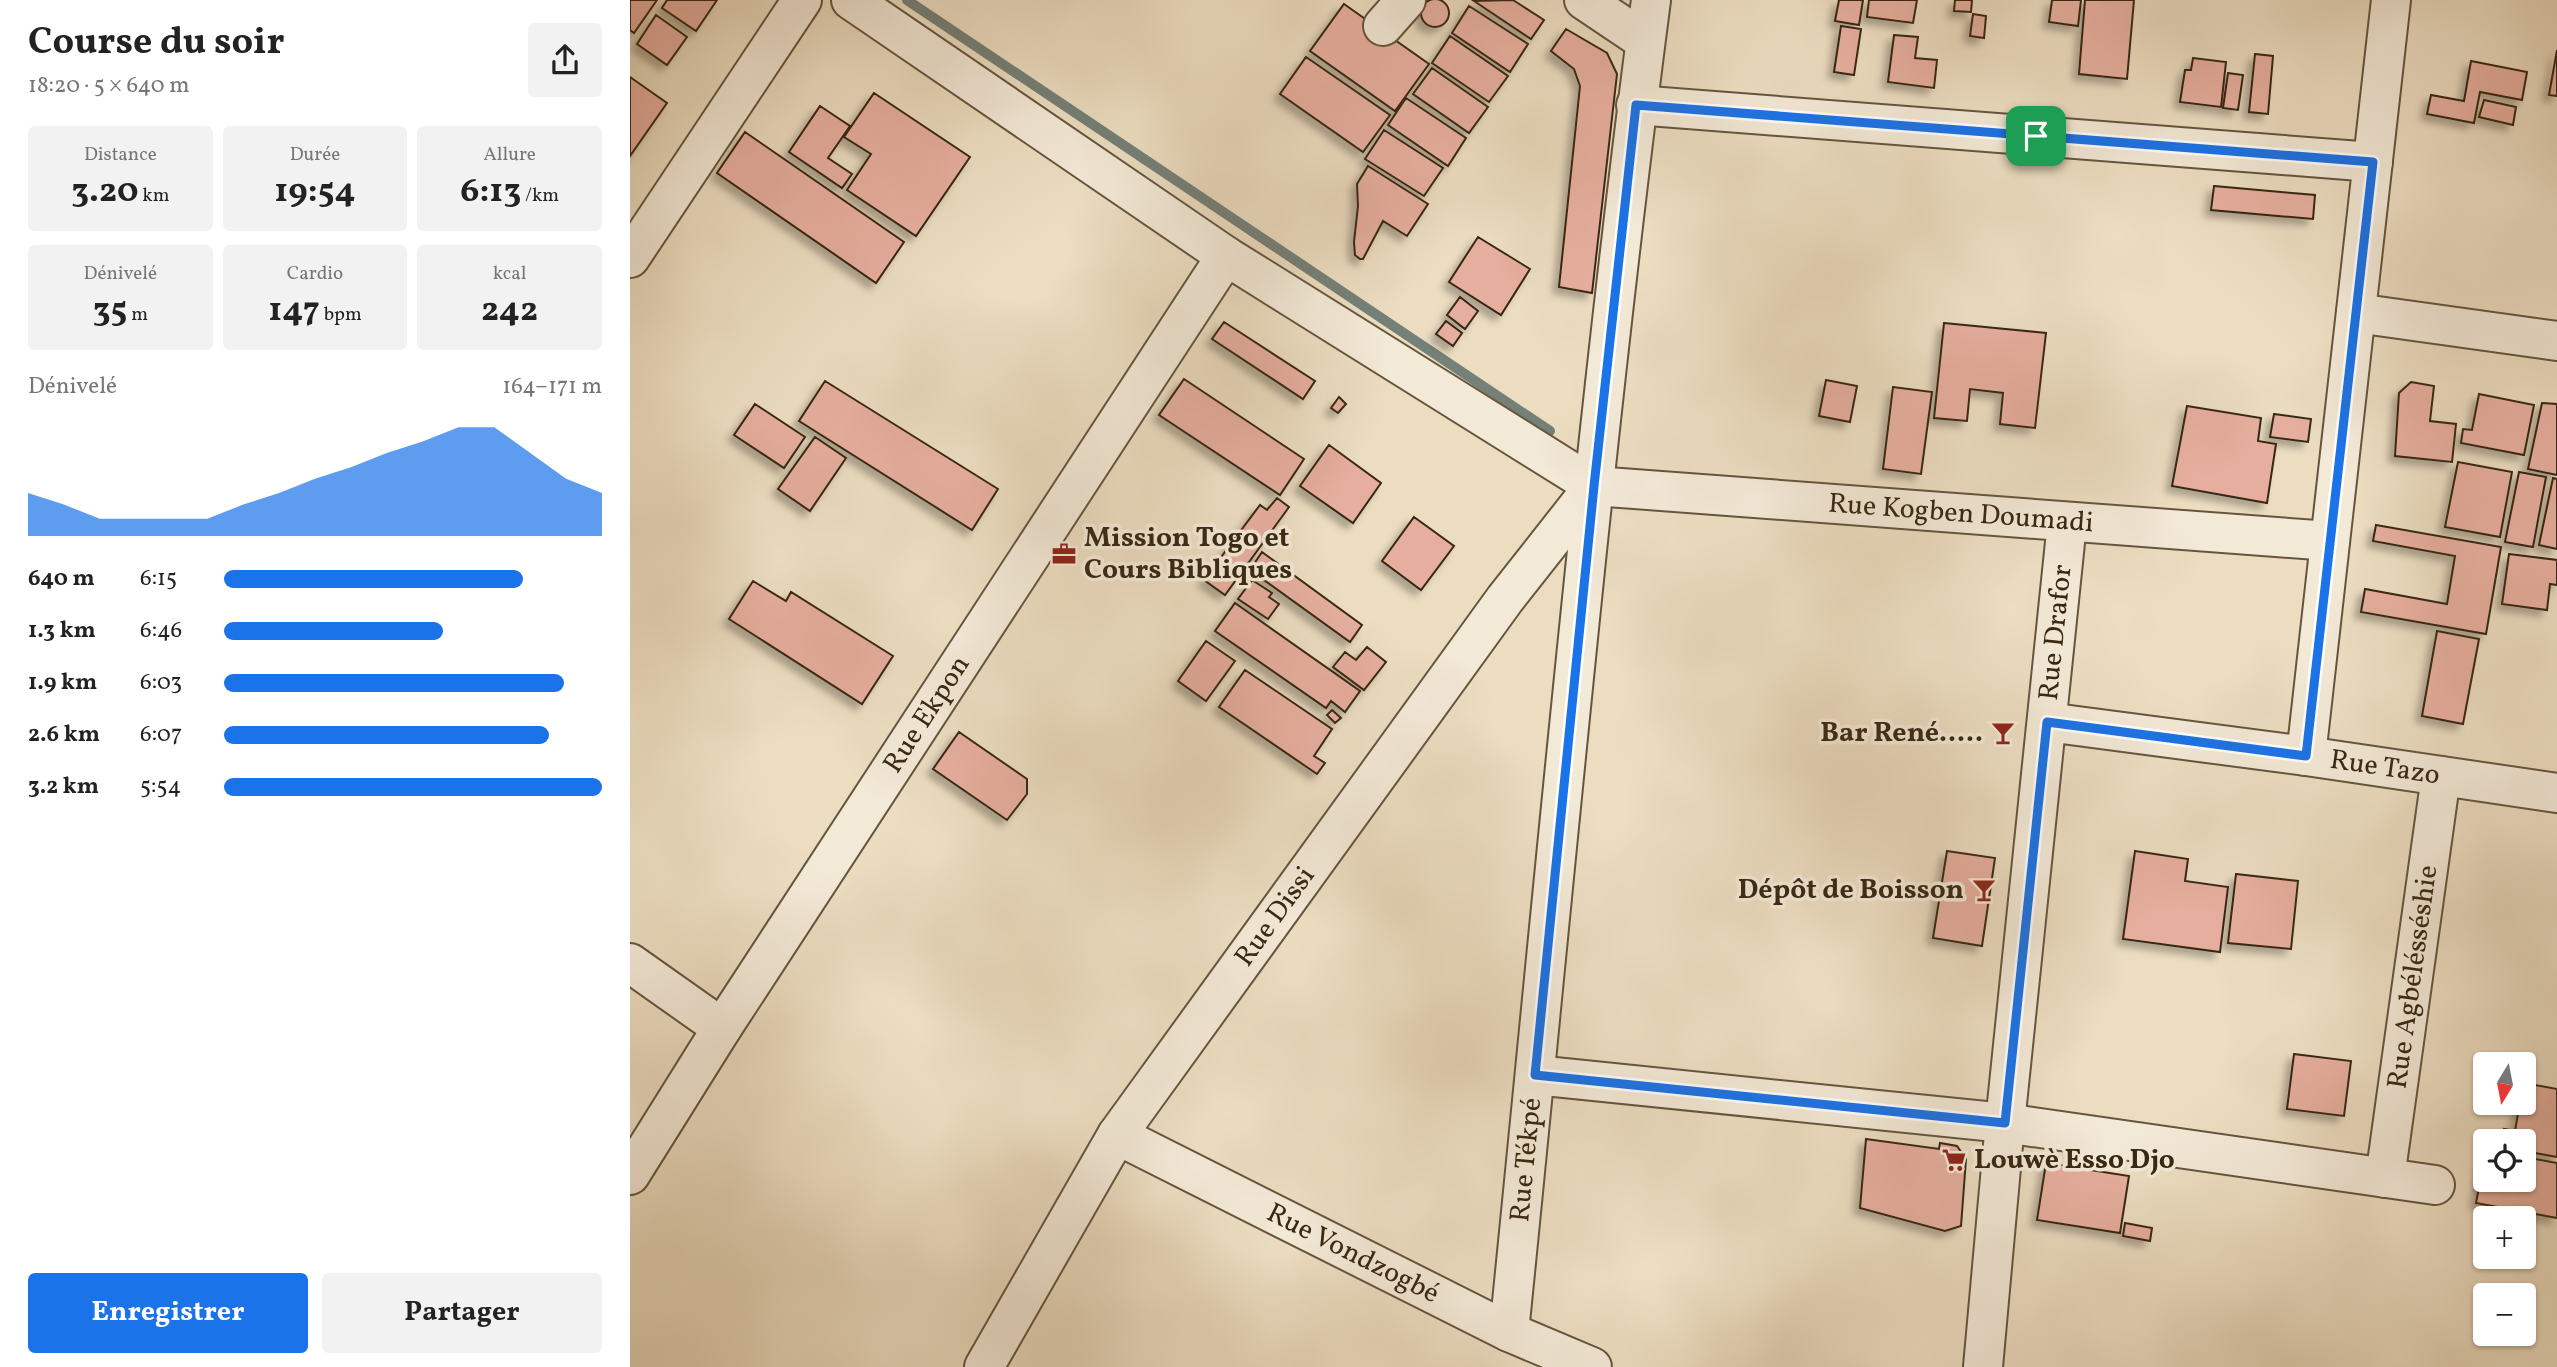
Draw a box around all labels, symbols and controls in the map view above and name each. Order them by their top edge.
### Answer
text: Course du soir [28,17,284,70]
button: share [528,23,602,97]
text: 18:20 · 5 × 640 m [28,70,190,102]
pin [2006,106,2066,166]
icon: arrive [2017,117,2055,155]
text: Distance [84,142,157,168]
text: Durée [290,142,340,168]
text: Allure [483,142,536,168]
text: 3.20 [71,168,139,216]
text: 19:54 [274,168,356,216]
text: 6:13 [460,168,521,216]
text: km [139,183,170,209]
text: /km [521,183,559,209]
text: Dénivelé [84,261,157,287]
text: Cardio [287,261,343,287]
text: kcal [493,261,527,287]
text: 35 [93,287,127,335]
text: 147 [268,287,320,335]
text: 242 [481,287,538,335]
text: m [127,302,148,328]
text: bpm [320,302,362,328]
text: Dénivelé [28,371,117,403]
text: 164–171 m [502,371,602,403]
street label: Rue Kogben Doumadi [1827,484,2095,543]
place label: Mission Togo et Cours Bibliques [1084,519,1292,590]
office icon: Mission Togo et Cours Bibliques [1050,540,1078,568]
text: 640 m [28,563,95,595]
text: 6:15 [140,563,177,595]
street label: Rue Drafor [2029,563,2082,702]
text: 1.3 km [28,615,96,647]
text: 6:46 [140,615,182,647]
street label: Rue Ekpon [874,648,980,781]
text: 1.9 km [28,667,97,699]
text: 6:03 [140,667,182,699]
place label: Bar René..... [1820,714,1983,753]
text: 2.6 km [28,719,100,751]
text: 6:07 [140,719,182,751]
bar icon: Bar René..... [1989,719,2017,747]
street label: Rue Tazo [2327,740,2442,795]
text: 3.2 km [28,771,99,803]
text: 5:54 [140,771,181,803]
street label: Rue Dissi [1226,859,1325,975]
street label: Rue Agbélésséshie [2378,862,2448,1091]
place label: Dépôt de Boisson [1738,871,1964,910]
bar icon: Dépôt de Boisson [1970,876,1998,904]
north arrow [2473,1052,2536,1115]
map controls [2473,1052,2536,1346]
street label: Rue Tékpé [1501,1096,1552,1224]
button: locate [2473,1129,2536,1192]
place label: Louwè Esso Djo [1974,1141,2175,1180]
supermarket icon: Louwè Esso Djo [1940,1146,1968,1174]
street label: Rue Vondzogbé [1260,1194,1446,1313]
button: + [2473,1206,2536,1269]
button: Enregistrer [28,1273,308,1353]
button: Partager [322,1273,602,1353]
button: − [2473,1283,2536,1346]

